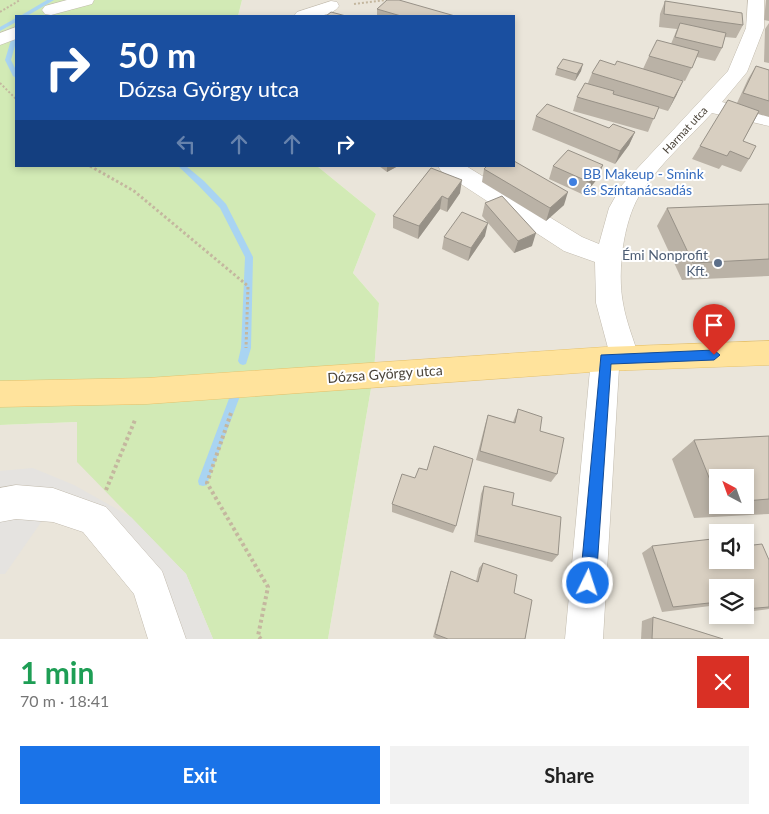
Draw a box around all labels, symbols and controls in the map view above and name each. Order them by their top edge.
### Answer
text: 50 m [118,33,196,75]
icon: right [35,35,100,100]
text: Dózsa György utca [118,75,299,102]
street label: Harmat utca [660,103,710,156]
icon: left [172,130,200,158]
icon: ahead [225,130,253,158]
icon: ahead [278,130,306,158]
icon: right [331,130,359,158]
place label: BB Makeup - Smink és Színtanácsadás [583,165,705,198]
marker: BB Makeup - Smink és Színtanácsadás [567,176,579,188]
place label: Émi Nonprofit Kft. [622,246,708,279]
marker: Émi Nonprofit Kft. [712,257,724,269]
pin [693,304,735,355]
icon: arrive [700,311,728,339]
street label: Dózsa György utca [327,361,443,386]
north arrow [709,469,754,514]
map controls [709,469,754,624]
button: sound [709,524,754,569]
position arrow [561,556,613,608]
button: layers [709,579,754,624]
text: 1 min [20,654,94,690]
button: close [697,656,749,708]
text: 70 m · 18:41 [20,691,109,710]
button: Exit [20,746,380,804]
button: Share [390,746,749,804]

